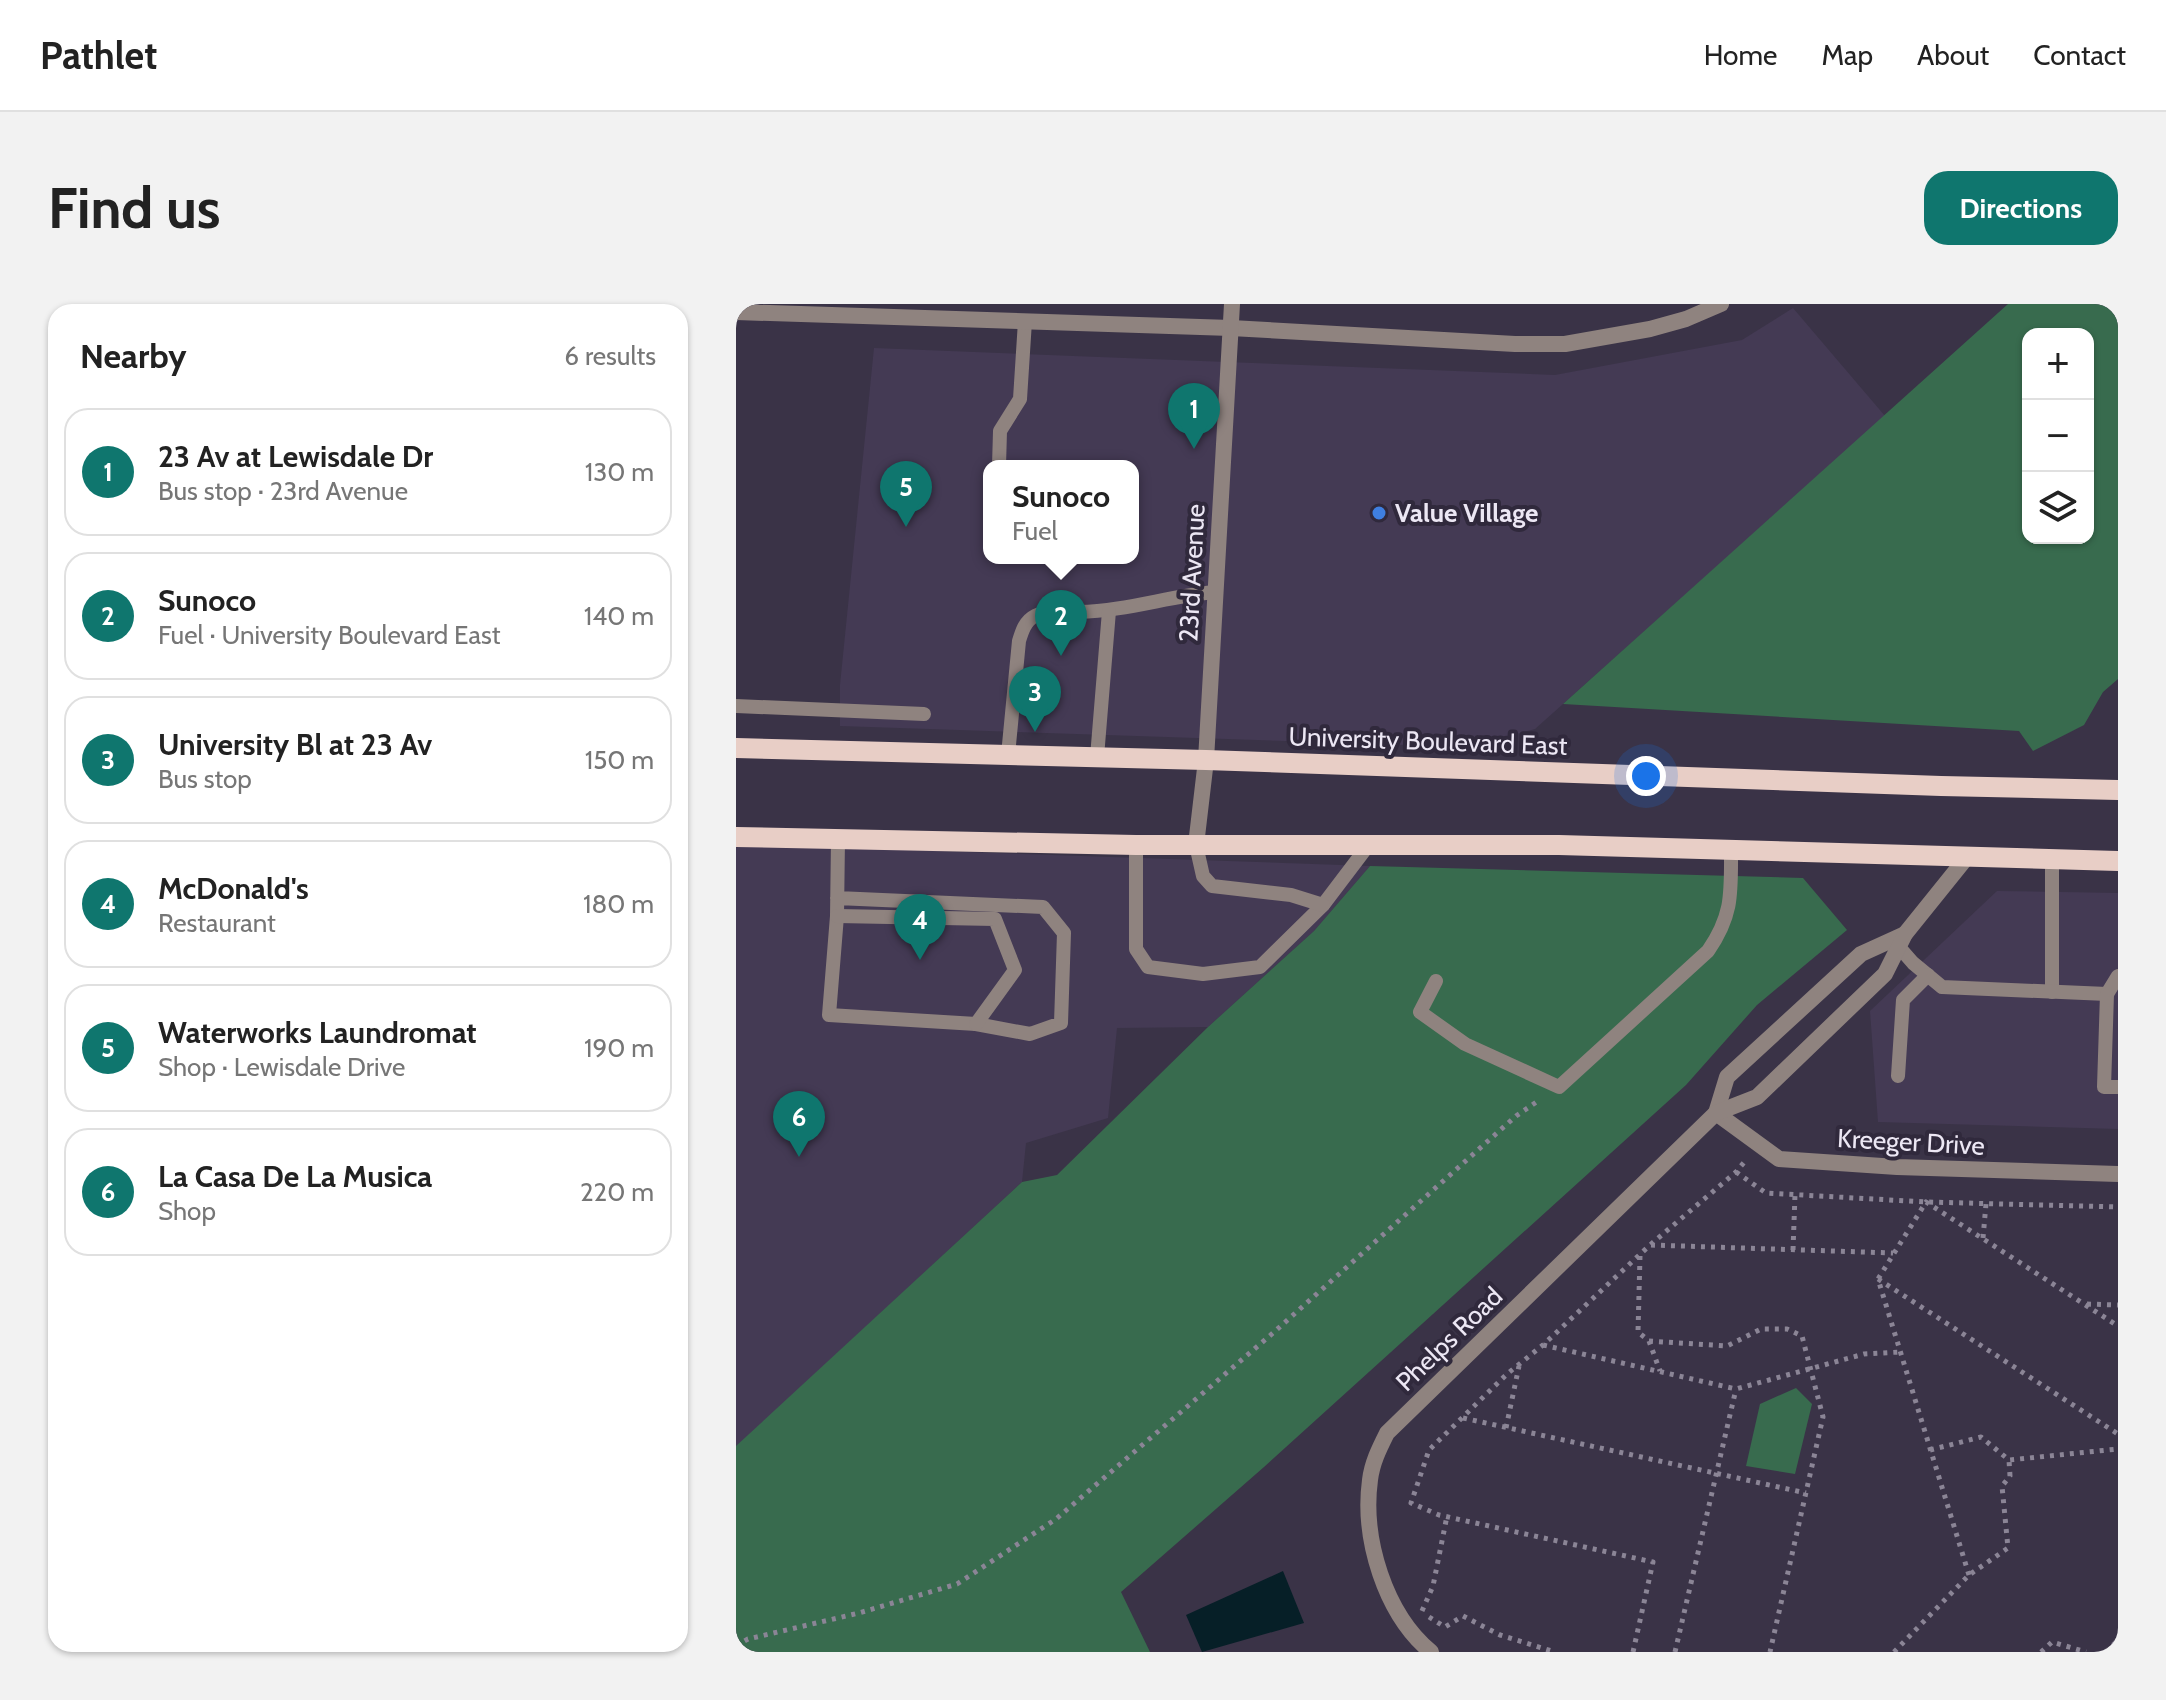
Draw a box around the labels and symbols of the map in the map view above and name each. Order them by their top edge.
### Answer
pin: 1 [1168,383,1220,449]
pin: 5 [880,461,932,527]
place label: Value Village [1395,497,1538,529]
street label: 23rd Avenue [1172,503,1212,643]
marker: Value Village [1370,504,1388,522]
pin: 2 [1035,590,1087,656]
pin: 3 [1009,666,1061,732]
street label: University Boulevard East [1288,720,1568,762]
your location [1626,756,1666,796]
pin: 4 [894,894,946,960]
pin: 6 [773,1091,825,1157]
street label: Kreeger Drive [1836,1122,1986,1162]
street label: Phelps Road [1389,1280,1509,1398]

